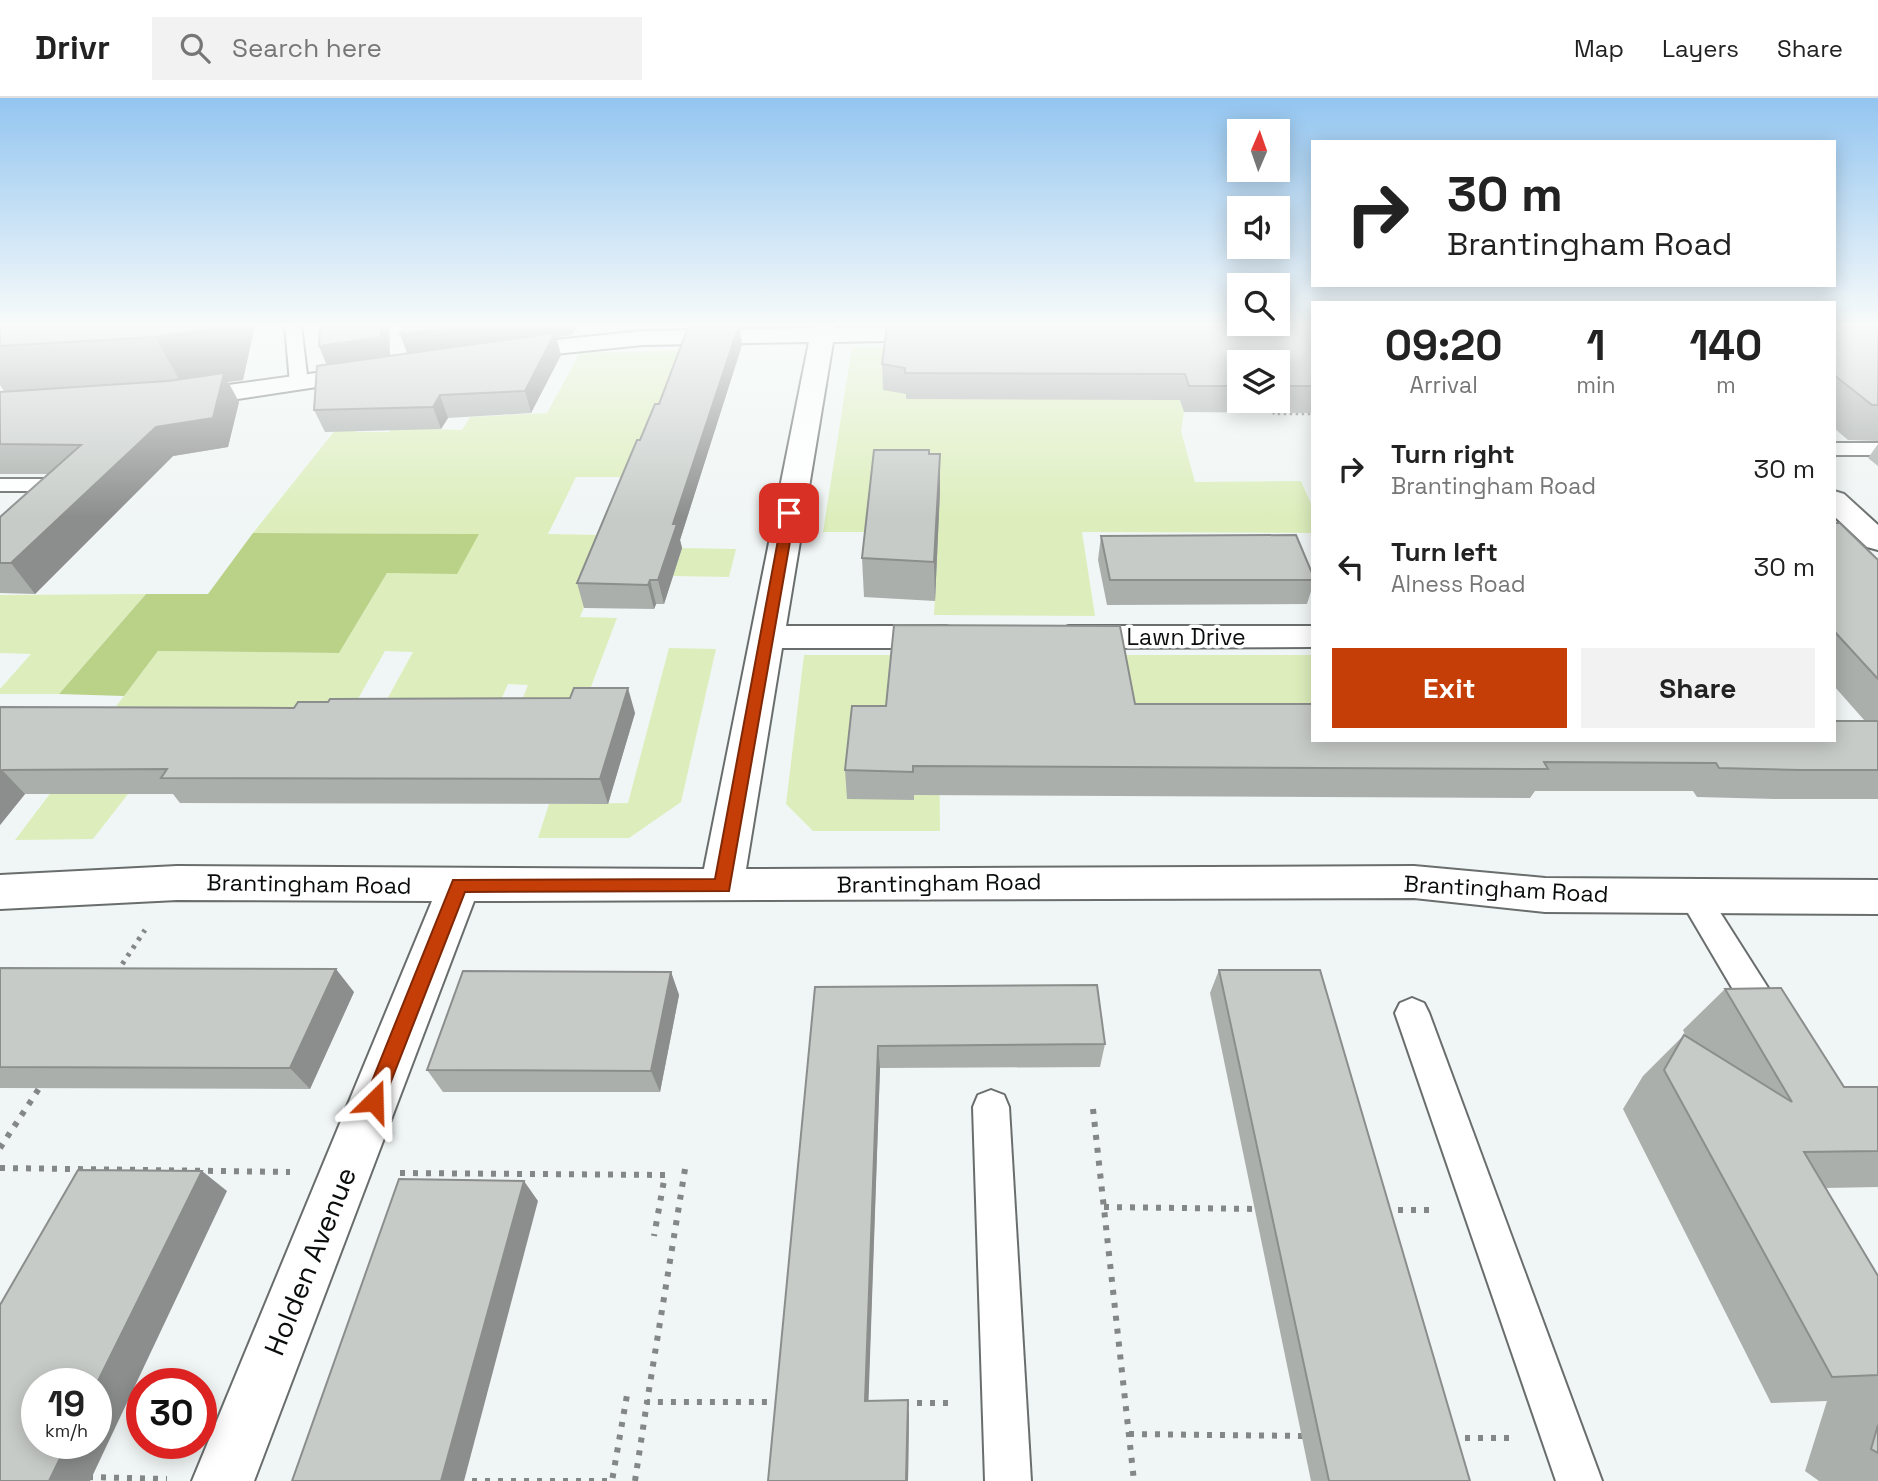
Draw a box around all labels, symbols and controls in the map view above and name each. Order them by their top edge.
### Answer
search box [152,17,642,80]
text: Drivr [35,27,110,69]
icon: search [176,29,214,67]
text: Search here [232,31,382,65]
text: Map [1574,33,1624,64]
text: Layers [1662,33,1739,64]
text: Share [1777,33,1843,64]
north arrow [1227,119,1290,182]
map controls [1227,119,1290,413]
text: 30 m [1447,163,1563,225]
icon: right [1332,168,1423,259]
button: sound [1227,196,1290,259]
text: Brantingham Road [1447,224,1732,264]
button: search [1227,273,1290,336]
text: 09:20 [1385,319,1503,372]
text: 1 [1586,319,1605,372]
text: 140 [1689,319,1762,372]
button: layers [1227,350,1290,413]
text: Arrival [1409,370,1478,400]
text: min [1576,370,1616,400]
text: m [1716,370,1736,400]
text: Turn right [1391,437,1515,471]
icon: right [1332,450,1370,488]
text: 30 m [1754,452,1815,486]
text: Brantingham Road [1391,471,1596,501]
pin [759,483,819,543]
icon: arrive [770,494,808,532]
text: Turn left [1391,535,1498,569]
icon: left [1332,548,1370,586]
text: 30 m [1754,550,1815,584]
text: Alness Road [1391,569,1525,599]
street label: Lawn Drive [1126,622,1246,652]
button: Exit [1332,648,1567,728]
button: Share [1581,648,1815,728]
street label: Brantingham Road [836,866,1042,900]
street label: Brantingham Road [206,867,412,901]
street label: Brantingham Road [1403,869,1609,909]
position arrow [337,1064,411,1138]
street label: Holden Avenue [256,1162,364,1360]
speed limit sign: 30 [126,1368,217,1459]
text: 19 [48,1382,85,1426]
text: km/h [45,1419,88,1442]

